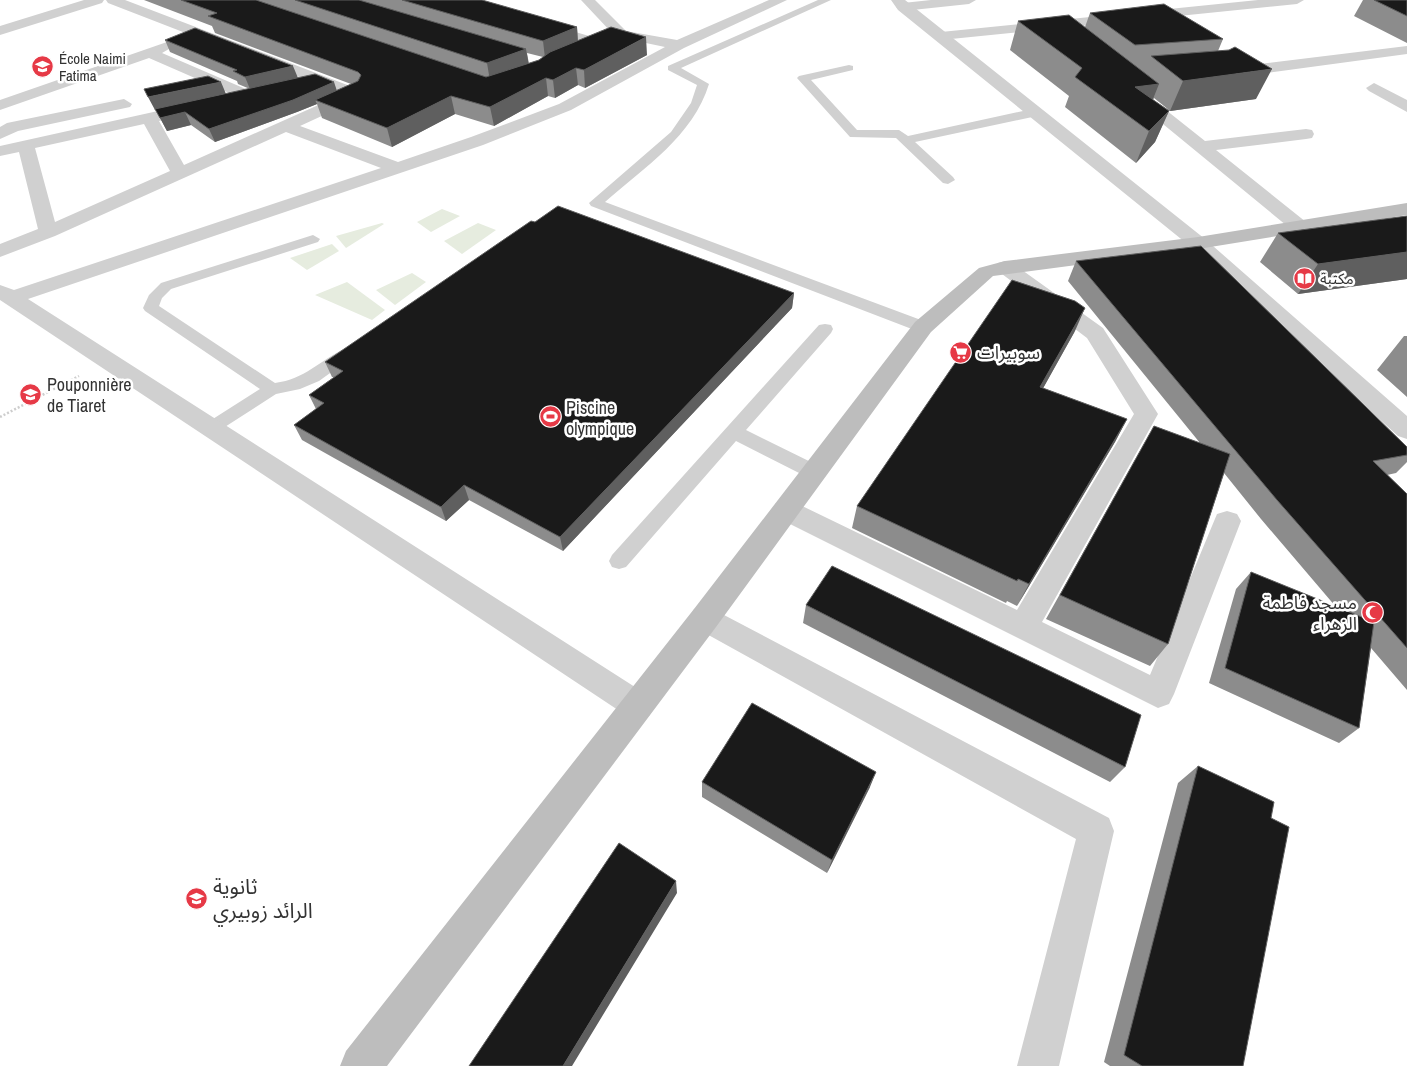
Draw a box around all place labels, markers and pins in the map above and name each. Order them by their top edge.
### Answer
place label: École Naimi Fatima [59,48,126,86]
school or university icon: École Naimi Fatima [31,55,55,79]
library icon: مكتبة [1292,266,1316,290]
place label: مكتبة [1320,268,1354,289]
supermarket icon: سوبيرات [949,340,973,364]
place label: سوبيرات [977,340,1040,365]
place label: Pouponnière de Tiaret [47,372,132,418]
school or university icon: Pouponnière de Tiaret [19,382,43,406]
place label: Piscine olympique [566,395,634,441]
sports icon: Piscine olympique [538,405,562,429]
place label: مسجد فاطمة الزهراء [1262,590,1357,636]
mosque icon: مسجد فاطمة الزهراء [1361,600,1385,624]
place label: ثانوية الرائد زوبيري [213,872,313,926]
school or university icon: ثانوية الرائد زوبيري [185,886,209,910]

